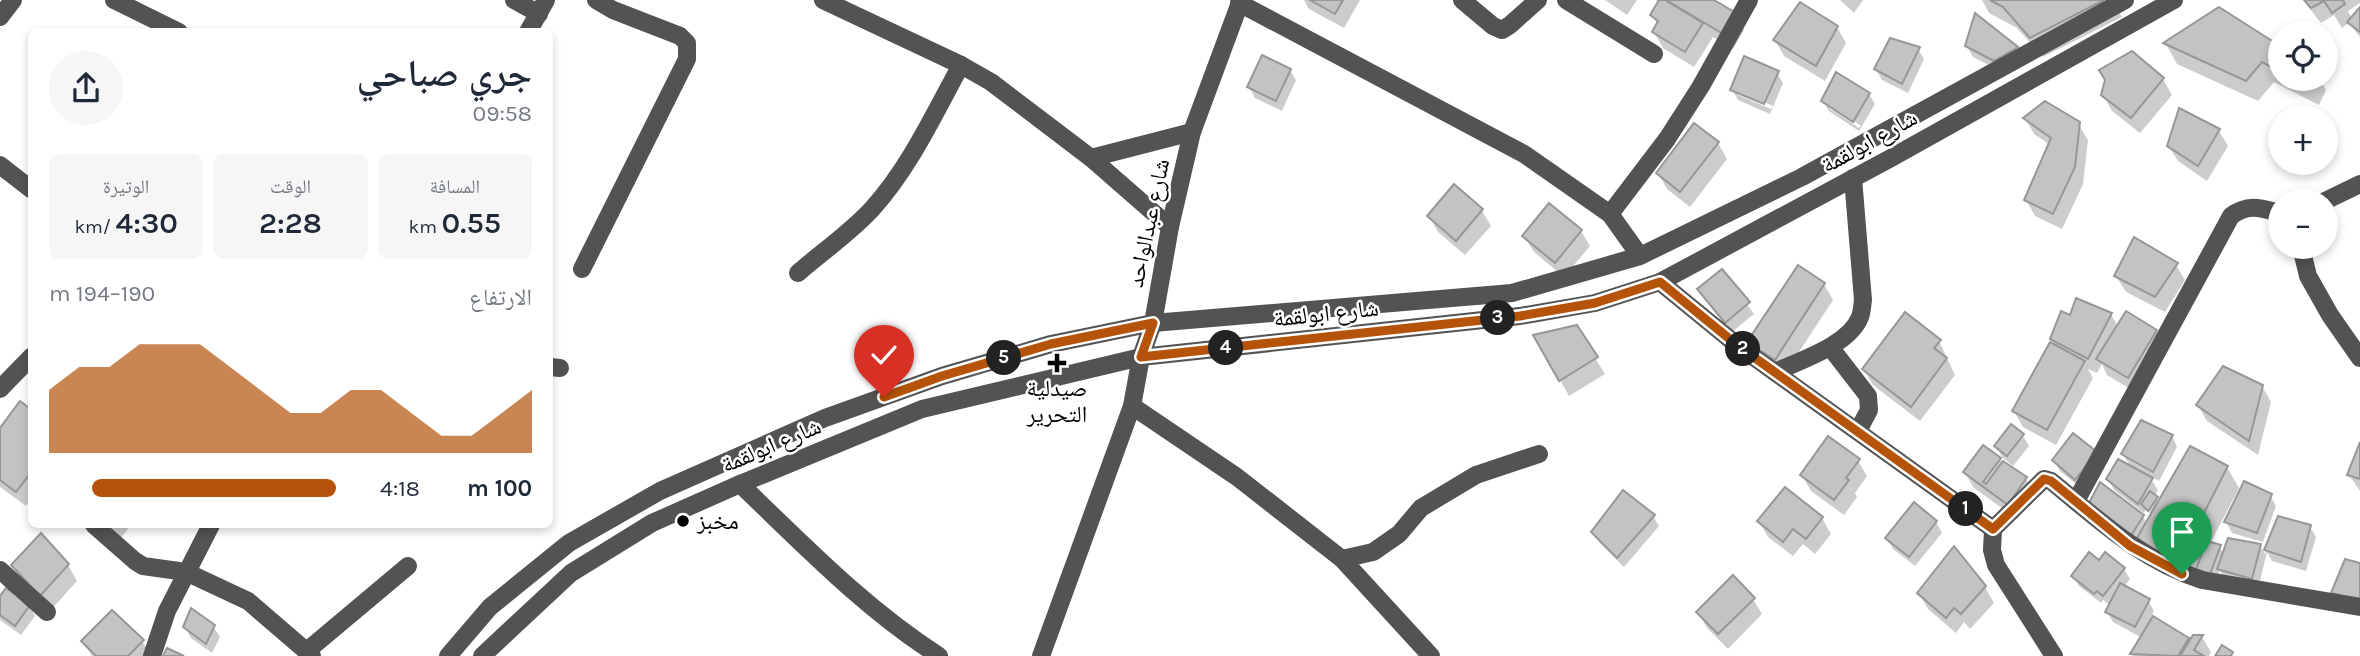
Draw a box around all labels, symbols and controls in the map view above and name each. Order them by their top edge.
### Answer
map controls [2268,21,2338,259]
button: locate [2268,21,2338,91]
button: share [49,51,123,125]
text: جري صباحي [357,51,532,96]
text: 09:58 [473,100,532,127]
street label: شارع ابولقمة [1817,104,1922,180]
button: + [2268,105,2338,175]
street label: شارع عبدالواحد [1122,156,1176,290]
text: الوتيرة [103,176,149,198]
text: الوقت [270,176,311,198]
text: المسافة [430,176,480,198]
button: − [2268,189,2338,259]
text: 4:30 [116,205,178,241]
text: 2:28 [259,205,322,241]
text: 0.55 [442,205,501,241]
text: /km [74,216,116,238]
text: km [409,216,442,238]
text: 190–194 m [49,280,155,307]
text: الارتفاع [469,284,532,311]
street label: شارع ابولقمة [1272,295,1380,333]
pin: 3 [1480,300,1516,336]
text: 3 [1492,306,1503,328]
pin [854,325,914,397]
pin: 4 [1208,330,1244,366]
pin: 2 [1726,332,1760,366]
icon: check [865,336,903,374]
text: 4 [1220,336,1231,358]
text: 2 [1737,337,1748,359]
pin: 5 [986,340,1021,376]
text: 5 [998,346,1009,368]
marker: صيدلية التحرير [1049,355,1065,371]
place label: صيدلية التحرير [1026,375,1087,428]
street label: شارع ابولقمة [717,412,825,479]
text: 4:18 [380,475,420,502]
text: 100 m [467,475,532,502]
pin: 1 [1948,491,1983,526]
text: 1 [1962,497,1969,519]
pin [2152,502,2212,574]
place label: مخبز [696,508,739,535]
marker: مخبز [675,513,691,529]
icon: arrive [2163,513,2201,551]

